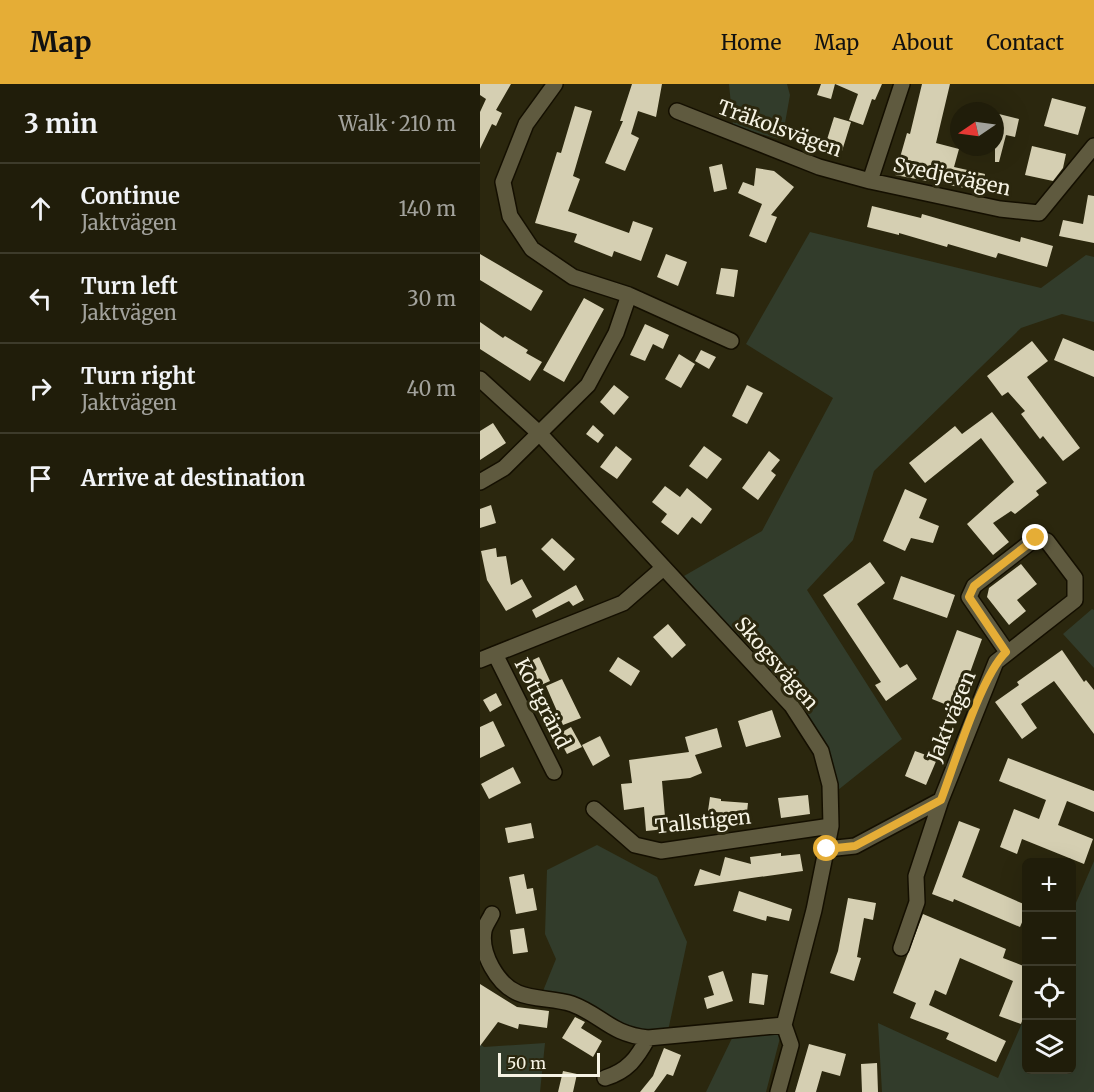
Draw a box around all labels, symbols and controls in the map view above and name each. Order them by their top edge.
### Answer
text: Map [30,24,92,60]
text: Home [721,29,781,56]
text: Map [814,29,859,56]
text: About [892,29,953,56]
text: Contact [986,29,1064,56]
street label: Träkolsvägen [714,94,846,162]
north arrow [950,102,1004,156]
text: 3 min [24,107,98,140]
text: Walk · 210 m [339,111,456,136]
street label: Svedjevägen [891,151,1013,201]
text: Continue [81,182,180,210]
icon: ahead [24,192,57,225]
text: 140 m [399,196,456,221]
text: Jaktvägen [81,210,177,235]
text: Turn left [81,272,178,300]
icon: left [24,282,57,315]
text: 30 m [407,286,456,311]
text: Jaktvägen [81,300,177,325]
text: Turn right [81,362,195,390]
icon: right [24,372,57,405]
text: 40 m [406,376,456,401]
text: Jaktvägen [81,390,177,415]
icon: arrive [24,462,57,495]
text: Arrive at destination [81,464,305,492]
route end [1022,524,1048,550]
street label: Skogsvägen [730,611,824,715]
street label: Kottgränd [510,654,576,752]
street label: Jaktvägen [921,667,981,766]
street label: Tallstigen [654,804,752,838]
route start [813,835,839,861]
map controls [1022,858,1076,1074]
button: + [1022,858,1076,912]
button: − [1022,912,1076,966]
button: locate [1022,966,1076,1020]
button: layers [1022,1020,1076,1074]
scale bar [498,1050,600,1078]
text: 50 m [507,1053,546,1073]

